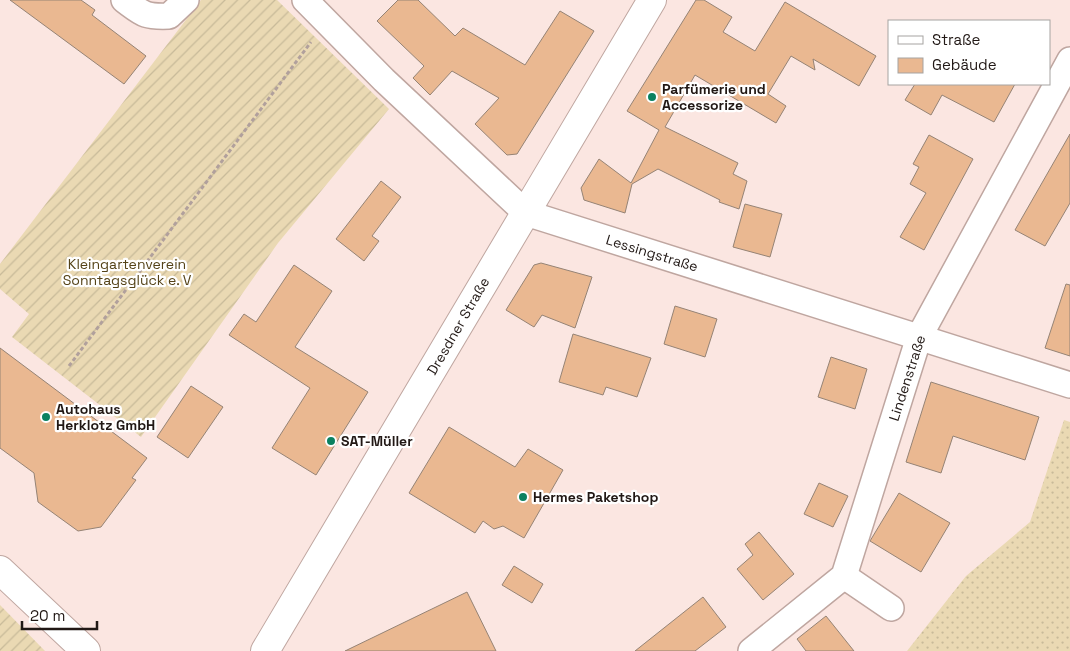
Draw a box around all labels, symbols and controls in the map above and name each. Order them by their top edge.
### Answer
legend [888,20,1050,85]
text: Straße [932,30,981,49]
text: Gebäude [932,55,997,74]
place label: Parfümerie und Accessorize [662,80,766,114]
marker: Parfümerie und Accessorize [646,91,658,103]
street label: Lessingstraße [604,230,700,276]
park label: Kleingartenverein Sonntagsglück e. V [63,255,192,289]
street label: Dresdner Straße [423,274,493,378]
street label: Lindenstraße [885,333,929,423]
place label: Autohaus Herklotz GmbH [56,400,155,434]
marker: Autohaus Herklotz GmbH [40,411,52,423]
place label: SAT-Müller [341,432,413,450]
marker: SAT-Müller [325,435,337,447]
place label: Hermes Paketshop [533,488,658,506]
marker: Hermes Paketshop [517,491,529,503]
scale bar [22,598,98,630]
text: 20 m [30,606,65,625]

